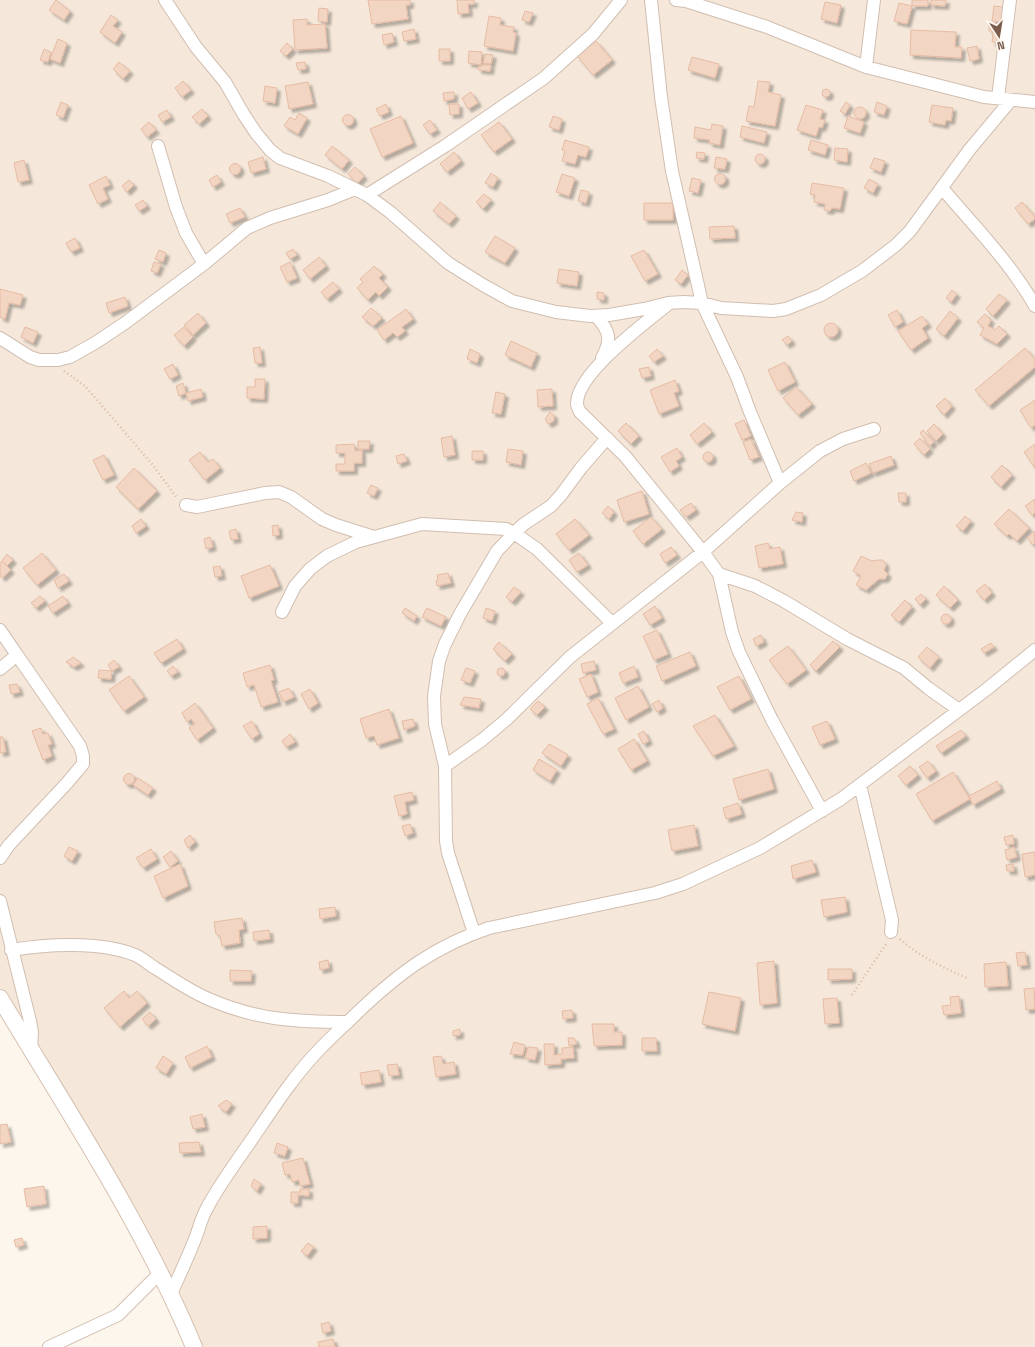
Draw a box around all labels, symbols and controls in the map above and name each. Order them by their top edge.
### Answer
north arrow [979,16,1019,56]
text: N [996,38,1006,53]

